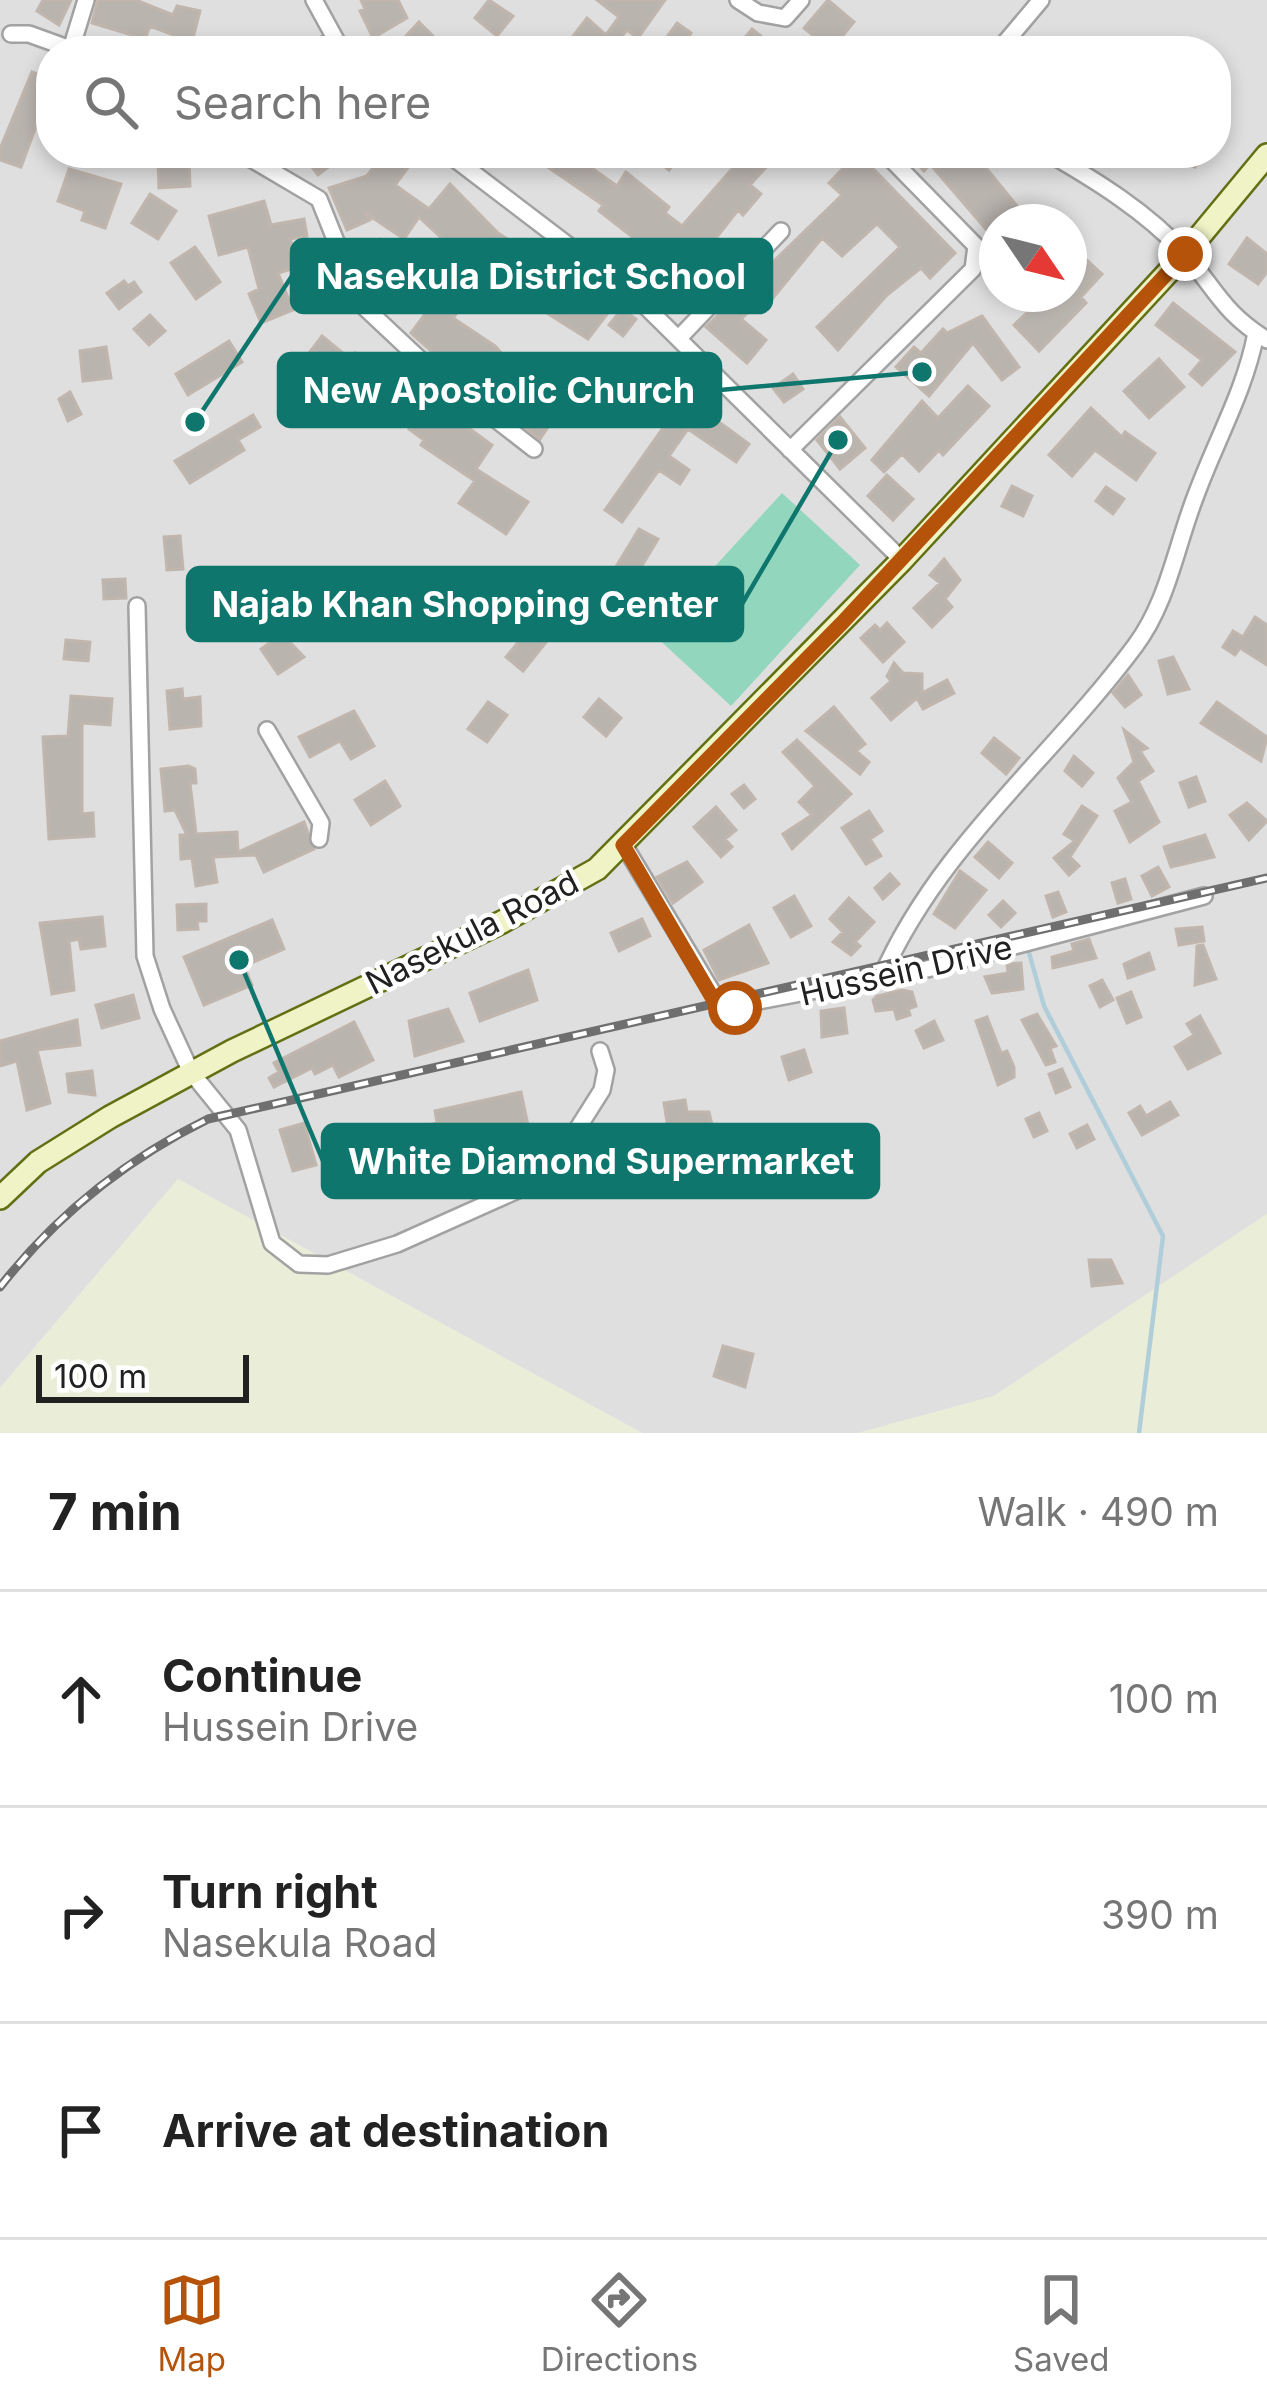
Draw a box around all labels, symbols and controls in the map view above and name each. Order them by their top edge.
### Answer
search box [36,36,1231,168]
icon: search [78,69,144,135]
text: Search here [174,75,431,130]
north arrow [979,204,1087,312]
route end [1158,227,1212,281]
callout: Nasekula District School [292,240,771,312]
text: Nasekula District School [316,254,746,298]
callout: New Apostolic Church [279,354,720,426]
text: New Apostolic Church [303,368,695,412]
callout: Najab Khan Shopping Center [188,568,742,640]
text: Najab Khan Shopping Center [212,582,718,626]
street label: Nasekula Road [359,861,585,1003]
street label: Hussein Drive [796,926,1016,1014]
route start [708,981,762,1035]
callout: White Diamond Supermarket [323,1125,878,1197]
text: White Diamond Supermarket [348,1139,854,1183]
scale bar [36,1349,249,1402]
text: 100 m [54,1356,147,1396]
text: 7 min [48,1481,182,1542]
text: Walk · 490 m [978,1488,1219,1535]
text: Continue [162,1648,362,1703]
icon: ahead [48,1666,114,1732]
text: 100 m [1109,1675,1219,1722]
text: Hussein Drive [162,1703,418,1750]
text: Turn right [162,1864,378,1919]
icon: right [48,1882,114,1948]
text: 390 m [1101,1891,1219,1938]
text: Nasekula Road [162,1919,437,1966]
icon: arrive [48,2098,114,2164]
text: Arrive at destination [162,2103,609,2158]
tab: Map [157,2267,226,2379]
tab: Directions [541,2267,698,2379]
tab: Saved [1013,2267,1110,2379]

